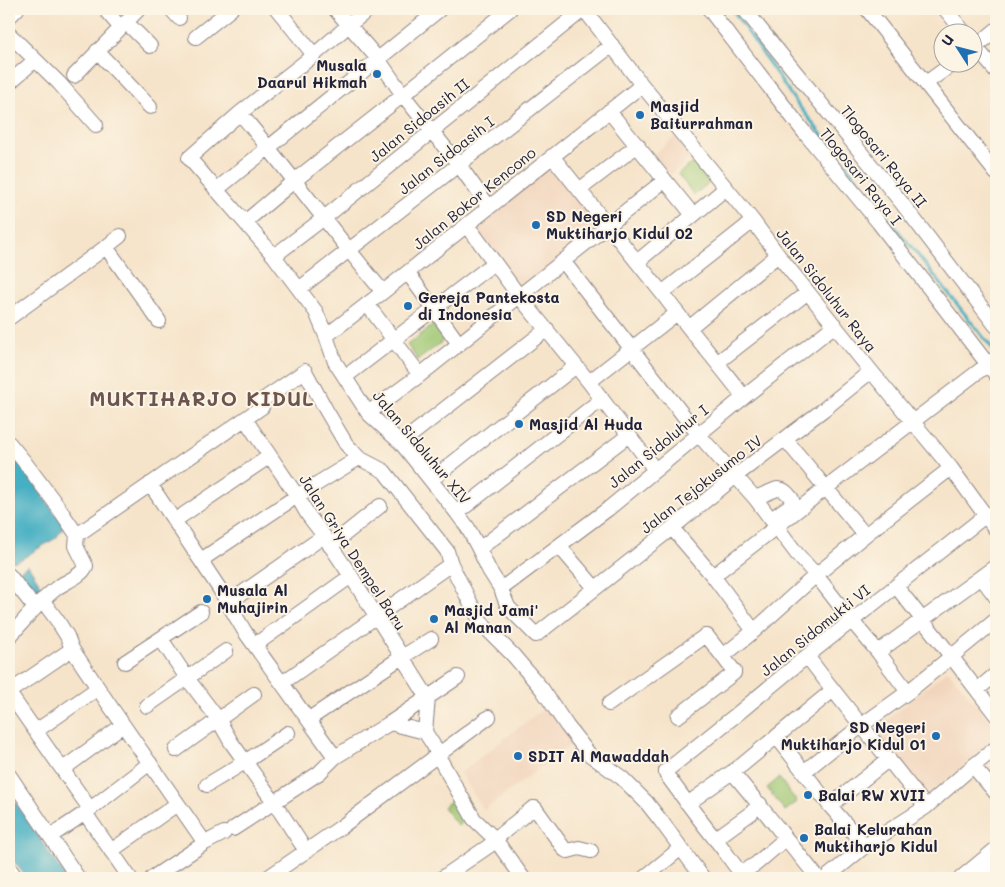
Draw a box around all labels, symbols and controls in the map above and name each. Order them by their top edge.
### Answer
north arrow [932,22,982,72]
text: U [936,30,958,50]
place label: Musala Daarul Hikmah [257,55,367,92]
marker: Musala Daarul Hikmah [371,68,383,80]
street label: Jalan Sidoasih II [366,74,472,166]
place label: Masjid Baiturrahman [650,96,753,133]
street label: Tlogosari Raya II [837,101,931,211]
marker: Masjid Baiturrahman [634,109,646,121]
street label: Jalan Sidoasih I [395,112,497,198]
street label: Tlogosari Raya I [816,124,906,228]
street label: Jalan Bokor Kencono [408,142,540,254]
place label: SD Negeri Muktiharjo Kidul 02 [546,206,693,243]
marker: SD Negeri Muktiharjo Kidul 02 [530,219,542,231]
street label: Jalan Sidoluhur Raya [772,224,882,356]
place label: Gereja Pantekosta di Indonesia [418,287,560,324]
marker: Gereja Pantekosta di Indonesia [402,300,414,312]
district label: MUKTIHARJO KIDUL [89,385,315,411]
street label: Jalan Sidoluhur XIV [369,386,475,508]
street label: Jalan Sidoluhur I [604,399,712,492]
place label: Masjid Al Huda [529,414,643,434]
marker: Masjid Al Huda [513,418,525,430]
street label: Jalan Tejokusumo IV [636,430,766,538]
street label: Jalan Griya Dempel Baru [295,470,411,634]
street label: Jalan Sidomukti VI [756,579,874,680]
place label: Musala Al Muhajirin [217,580,288,617]
marker: Musala Al Muhajirin [201,593,213,605]
place label: Masjid Jami' Al Manan [444,600,539,637]
marker: Masjid Jami' Al Manan [428,613,440,625]
place label: SD Negeri Muktiharjo Kidul 01 [781,717,926,754]
marker: SD Negeri Muktiharjo Kidul 01 [930,730,942,742]
place label: SDIT Al Mawaddah [528,746,669,766]
marker: SDIT Al Mawaddah [512,750,524,762]
place label: Balai RW XVII [818,785,925,805]
marker: Balai RW XVII [802,789,814,801]
place label: Balai Kelurahan Muktiharjo Kidul [814,819,938,856]
marker: Balai Kelurahan Muktiharjo Kidul [798,832,810,844]

